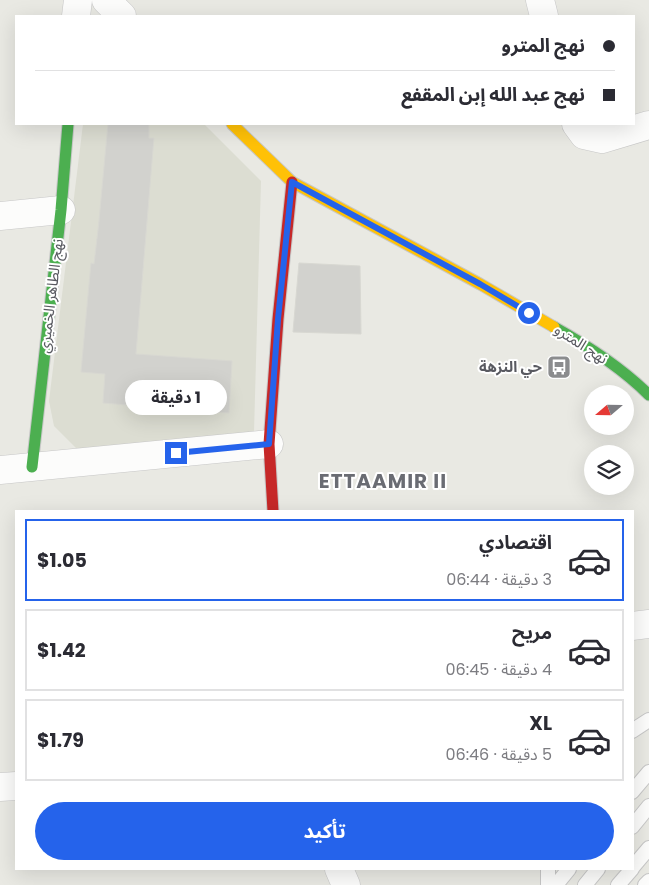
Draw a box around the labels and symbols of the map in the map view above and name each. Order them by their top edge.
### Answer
street label: نهج الطاهر الخميري [33,238,70,355]
route start [518,302,540,324]
street label: نهج المترو [549,318,612,370]
bus stop icon: حي النزهة [546,354,572,380]
place label: حي النزهة [479,356,543,378]
callout: 1 دقيقة [125,380,227,416]
north arrow [584,385,634,435]
route end [165,442,187,464]
district label: ETTAAMIR II [319,467,447,495]

